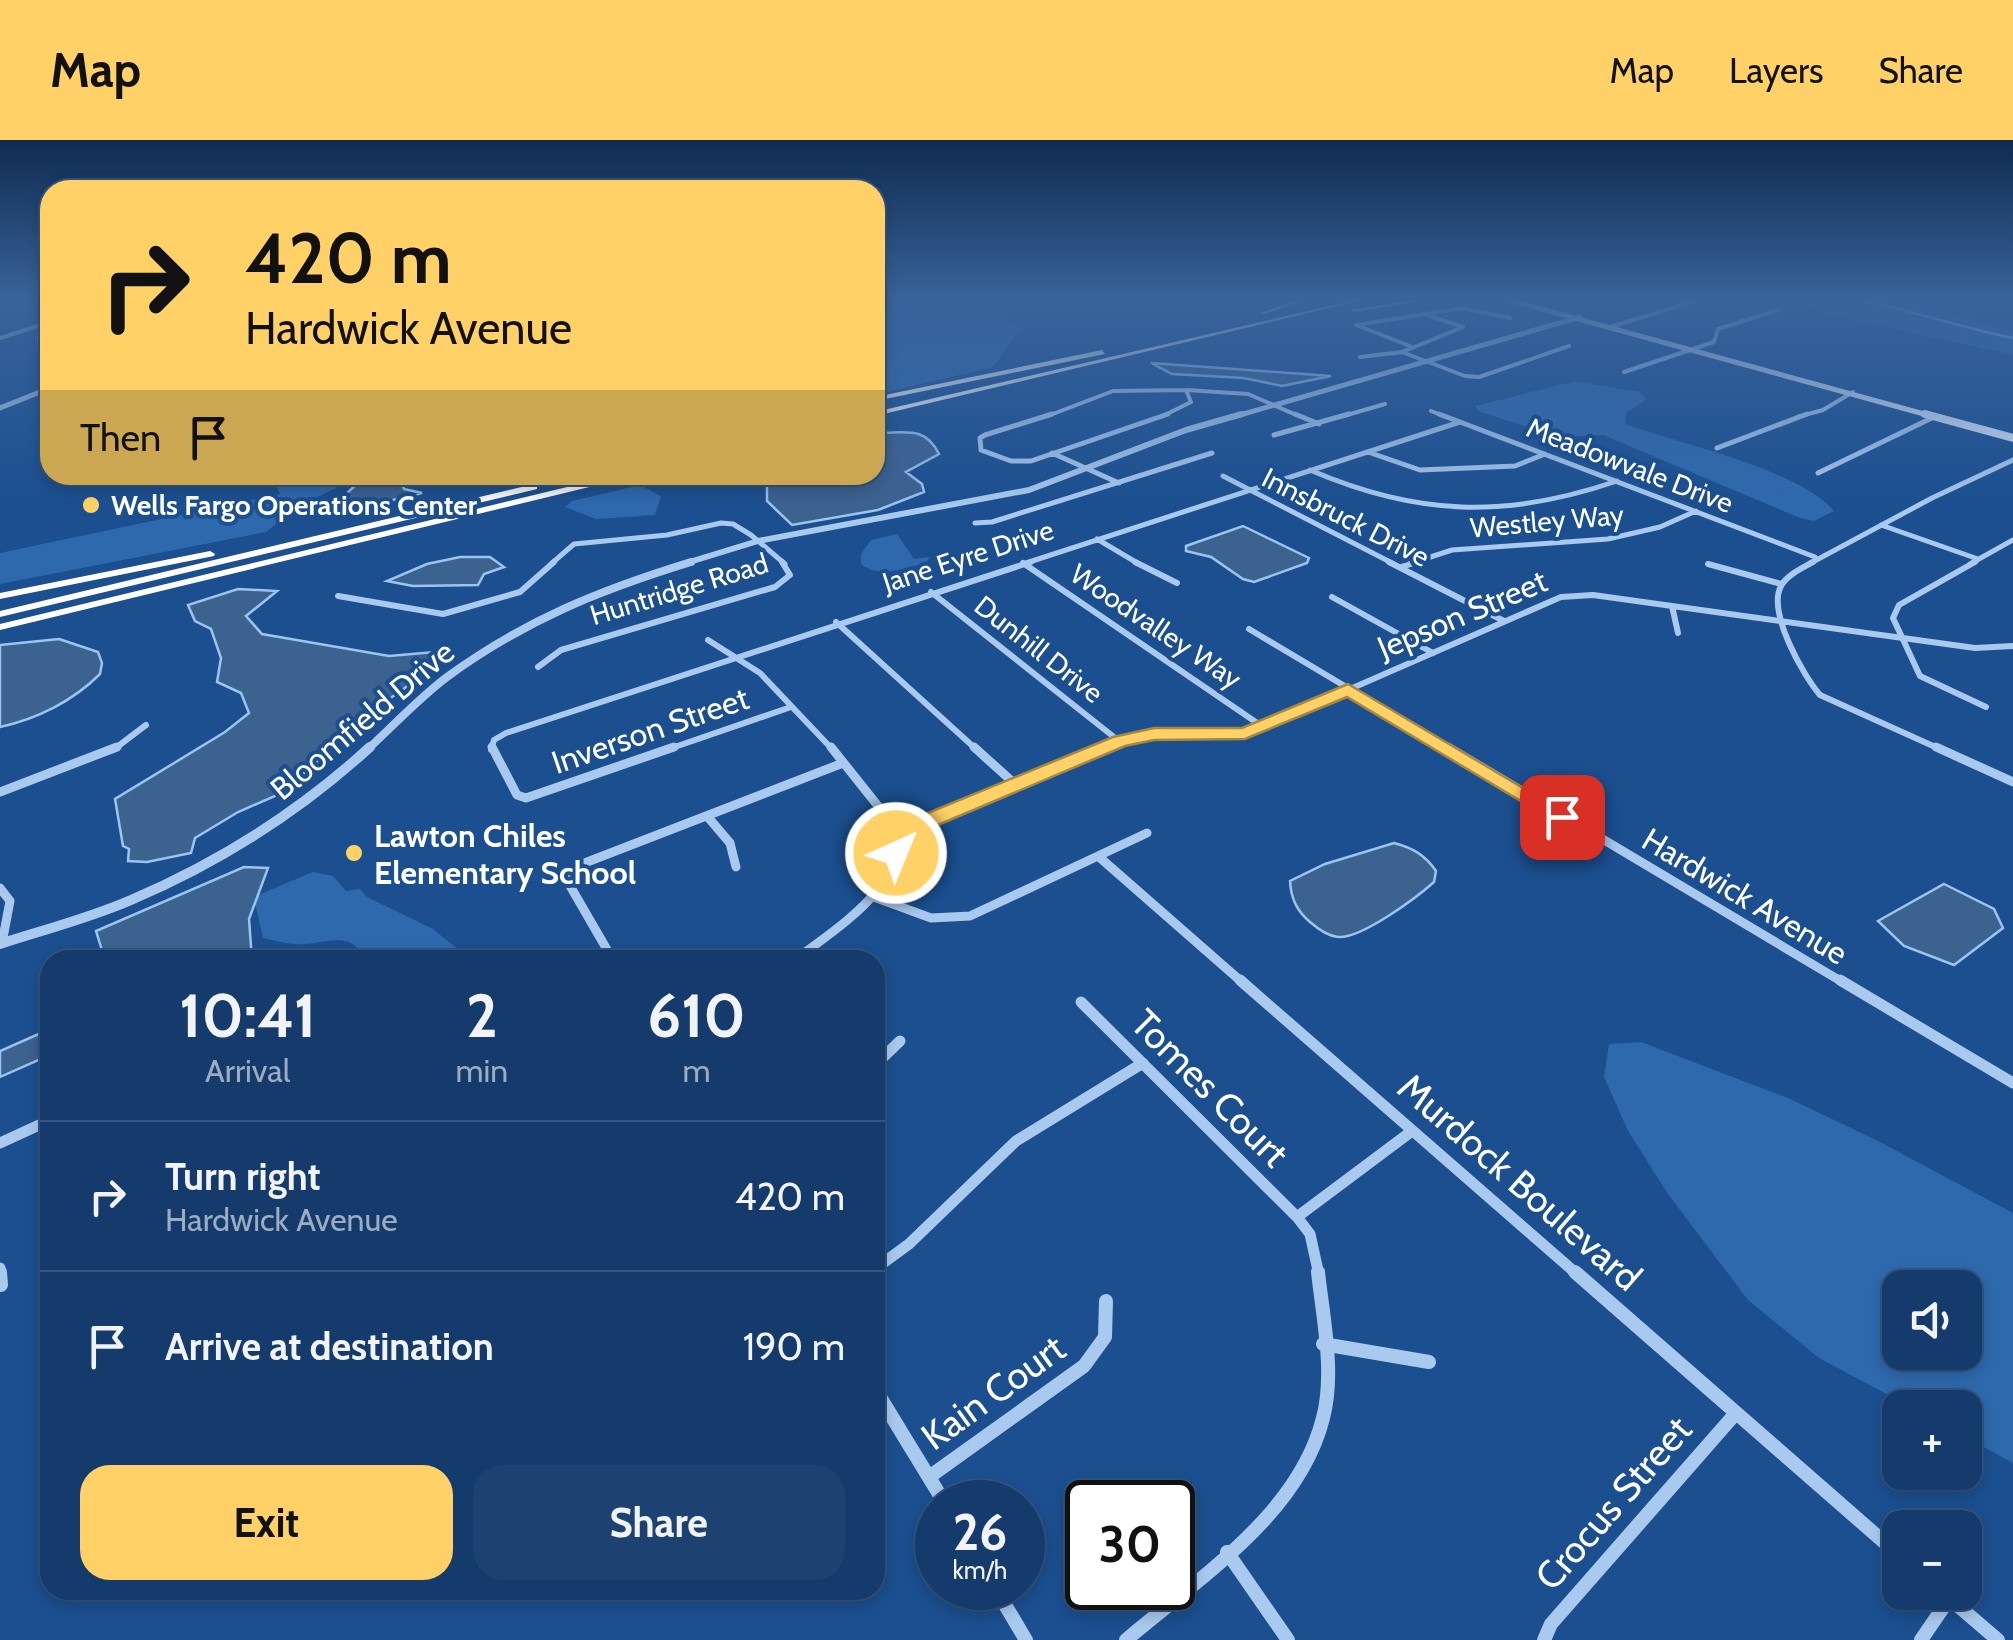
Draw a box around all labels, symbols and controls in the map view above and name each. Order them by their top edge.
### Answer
text: Map [50,41,141,99]
text: Map [1610,49,1674,92]
text: Layers [1729,49,1823,92]
text: Share [1878,49,1963,92]
text: 420 m [245,215,452,301]
icon: right [80,220,210,350]
text: Hardwick Avenue [245,301,572,355]
icon: arrive [181,410,236,465]
street label: Meadowvale Drive [1522,410,1738,520]
text: Then [80,414,161,461]
street label: Innsbruck Drive [1257,460,1435,574]
place label: Wells Fargo Operations Center [111,488,478,522]
marker: Wells Fargo Operations Center [80,494,102,516]
street label: Westley Way [1469,497,1625,545]
street label: Jane Eyre Drive [877,512,1058,600]
street label: Huntridge Road [586,546,772,632]
street label: Woodvalley Way [1064,556,1248,696]
street label: Jepson Street [1371,561,1553,668]
street label: Dunhill Drive [968,588,1110,710]
street label: Bloomfield Drive [262,632,462,808]
street label: Inverson Street [547,678,754,782]
pin [1520,775,1605,860]
icon: arrive [1535,790,1590,845]
position arrow [844,801,948,905]
place label: Lawton Chiles Elementary School [374,816,636,892]
street label: Hardwick Avenue [1635,819,1855,973]
marker: Lawton Chiles Elementary School [343,842,365,864]
text: 10:41 [179,979,316,1052]
text: 2 [466,979,498,1052]
text: 610 [647,979,746,1052]
street label: Tomes Court [1121,999,1299,1177]
text: Arrival [205,1051,290,1090]
text: min [455,1051,508,1090]
text: m [683,1051,711,1090]
street label: Murdock Boulevard [1389,1063,1651,1301]
text: Turn right [165,1153,321,1200]
icon: right [80,1169,135,1224]
text: 420 m [735,1173,845,1220]
text: Hardwick Avenue [165,1200,398,1239]
map controls [1882,1270,1982,1610]
button: sound [1882,1270,1982,1370]
icon: arrive [80,1319,135,1374]
text: Arrive at destination [165,1323,494,1370]
text: 190 m [743,1323,845,1370]
street label: Kain Court [912,1324,1074,1460]
button: + [1882,1390,1982,1490]
street label: Crocus Street [1525,1406,1701,1599]
button: Exit [80,1465,453,1580]
button: Share [473,1465,845,1580]
speed limit sign: 30 [1065,1480,1195,1610]
text: 26 [953,1502,1007,1563]
button: − [1882,1510,1982,1610]
text: km/h [953,1555,1007,1585]

